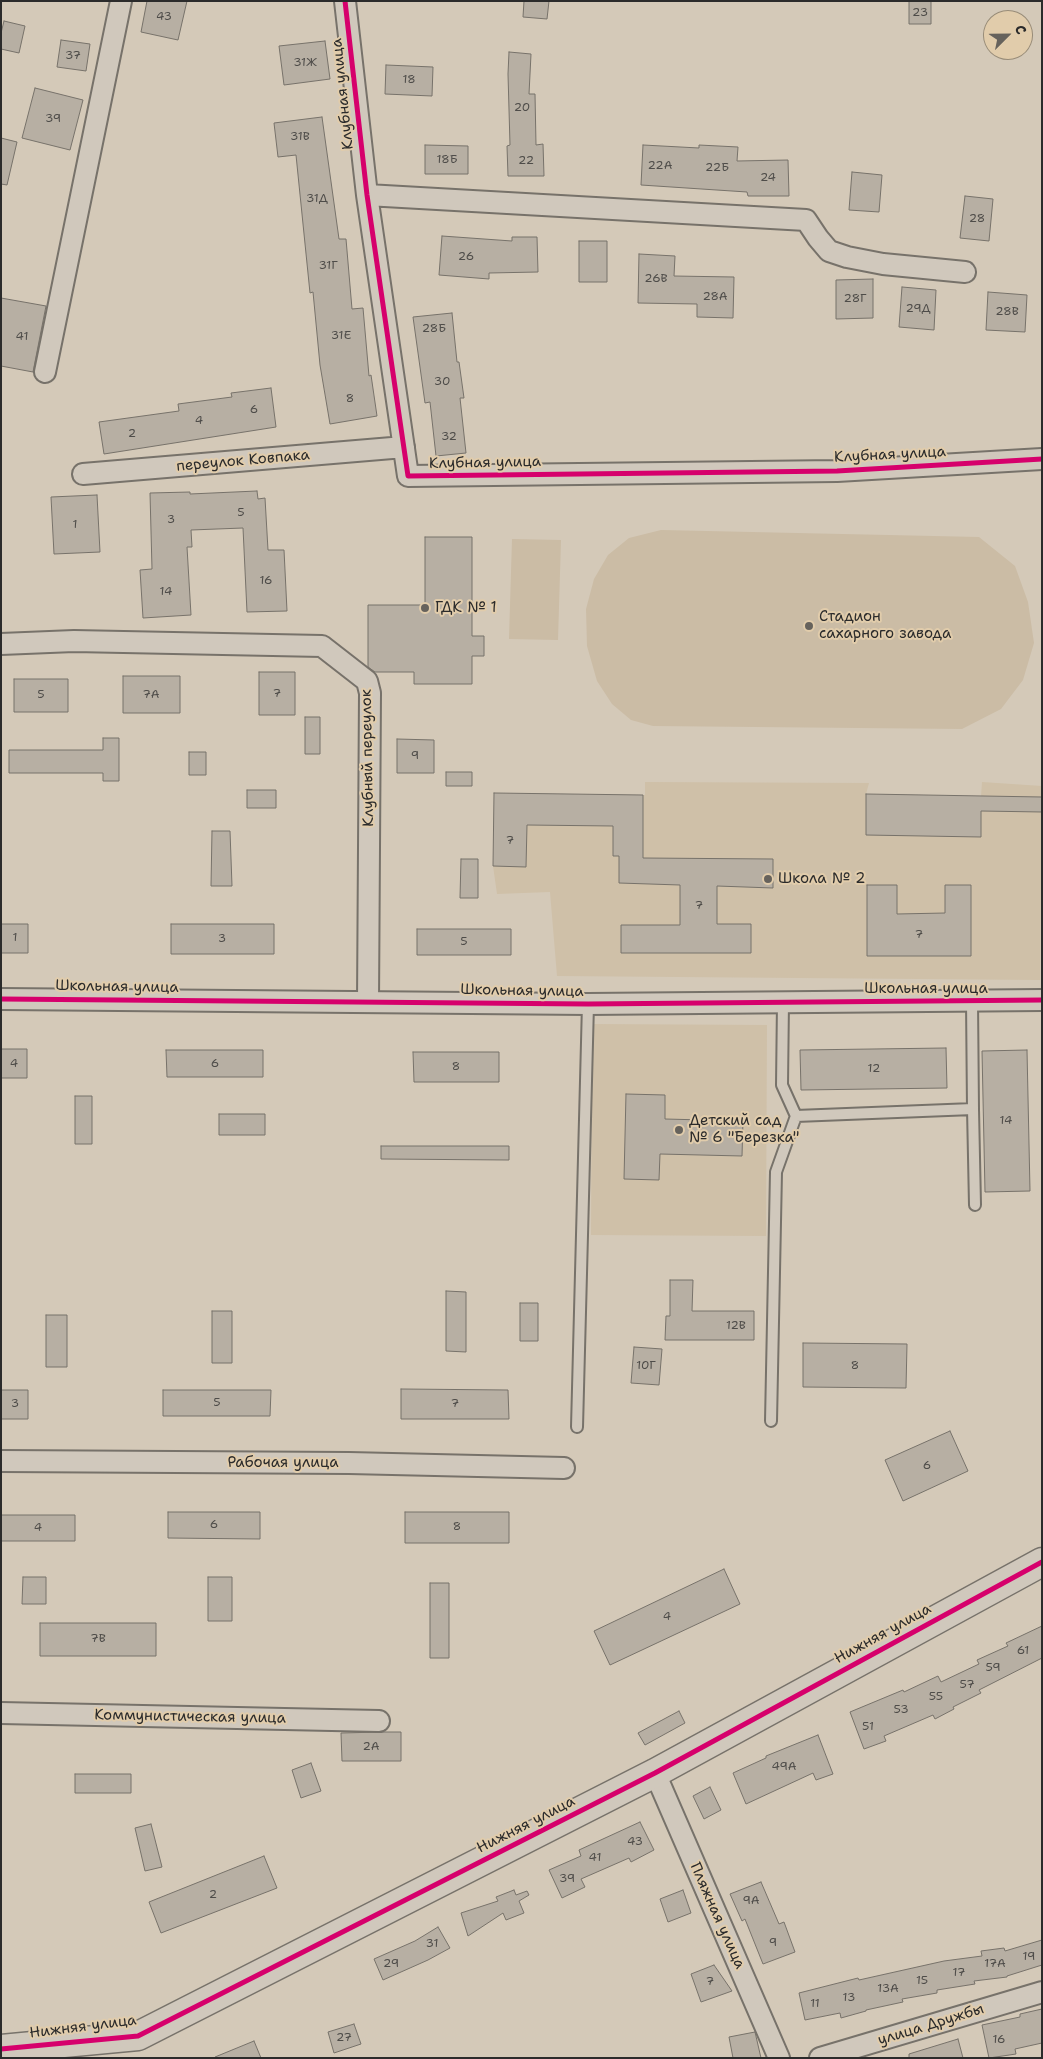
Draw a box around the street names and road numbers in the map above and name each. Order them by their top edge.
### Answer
street label: Клубная улица [328,37,358,151]
street label: Клубная улица [834,443,946,467]
street label: переулок Ковпака [176,446,310,476]
street label: Клубная улица [429,453,541,473]
street label: Клубный переулок [358,689,378,827]
street label: Школьная улица [55,977,179,997]
street label: Школьная улица [864,980,988,998]
street label: Школьная улица [460,981,584,1001]
street label: Рабочая улица [227,1454,339,1472]
street label: Нижняя улица [832,1600,934,1668]
street label: Коммунистическая улица [94,1706,286,1728]
street label: Нижняя улица [474,1793,578,1857]
street label: Пляжная улица [685,1860,749,1972]
street label: улица Дружбы [876,2000,986,2050]
street label: Нижняя улица [29,2012,137,2042]

